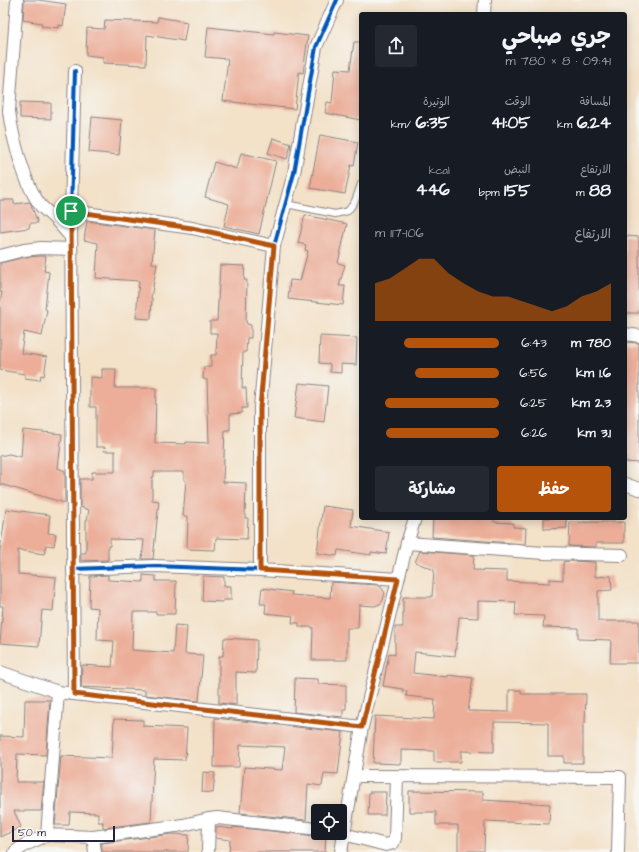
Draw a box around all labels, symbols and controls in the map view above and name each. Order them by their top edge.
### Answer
text: جري صباحي [502,21,611,52]
button: share [375,25,417,67]
text: 09:41 · 8 × 780 m [506,52,611,70]
text: الوتيرة [423,94,450,109]
text: الوقت [505,94,530,109]
text: المسافة [580,94,611,109]
text: 6:35 [415,111,450,135]
text: 41:05 [491,111,530,135]
text: 6.24 [577,111,611,135]
text: /km [391,117,415,132]
text: km [557,117,577,132]
text: النبض [504,162,530,177]
text: الارتفاع [580,162,611,177]
text: kcal [429,163,450,178]
text: 446 [416,178,450,202]
text: 155 [504,179,530,203]
text: 88 [589,179,611,203]
text: bpm [479,185,504,200]
text: m [576,185,589,200]
pin [54,194,88,228]
icon: arrive [60,200,82,222]
text: 106–117 m [375,224,424,242]
text: الارتفاع [575,225,611,243]
text: 6:43 [521,334,547,352]
text: 780 m [571,334,611,352]
text: 6:56 [519,364,547,382]
text: 1.6 km [576,364,611,382]
text: 6:25 [520,394,547,412]
text: 2.3 km [572,394,611,412]
text: 6:26 [521,424,547,442]
text: 3.1 km [578,424,611,442]
button: مشاركة [375,466,489,512]
button: حفظ [497,466,611,512]
map controls [311,804,347,840]
button: locate [311,804,347,840]
scale bar [12,824,115,843]
text: 50 m [18,825,46,840]

